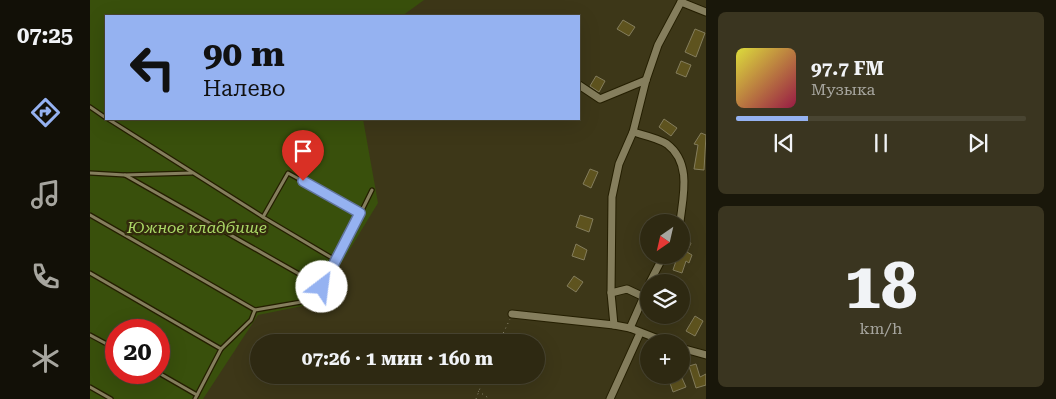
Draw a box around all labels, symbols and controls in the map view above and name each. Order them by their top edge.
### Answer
text: 07:25 [17,23,73,48]
text: 90 m [203,34,285,75]
icon: left [120,35,185,100]
text: 97.7 FM [811,57,884,80]
text: Налево [203,76,286,101]
text: Музыка [811,80,875,99]
icon: directions [28,95,63,130]
icon: previous [770,129,798,157]
icon: pause [867,129,895,157]
icon: next [964,129,992,157]
pin [282,130,324,181]
icon: arrive [289,137,317,165]
icon: music [28,177,63,212]
north arrow [640,214,690,264]
map controls [640,214,690,384]
park label: Южное кладбище [126,218,267,237]
text: 18 [845,248,917,324]
icon: phone [28,259,63,294]
position arrow [295,260,347,312]
button: layers [640,274,690,324]
speed limit sign: 20 [105,319,170,384]
text: km/h [860,319,902,338]
button: + [640,334,690,384]
icon: climate [28,341,63,376]
text: 07:26 · 1 мин · 160 m [302,347,493,370]

